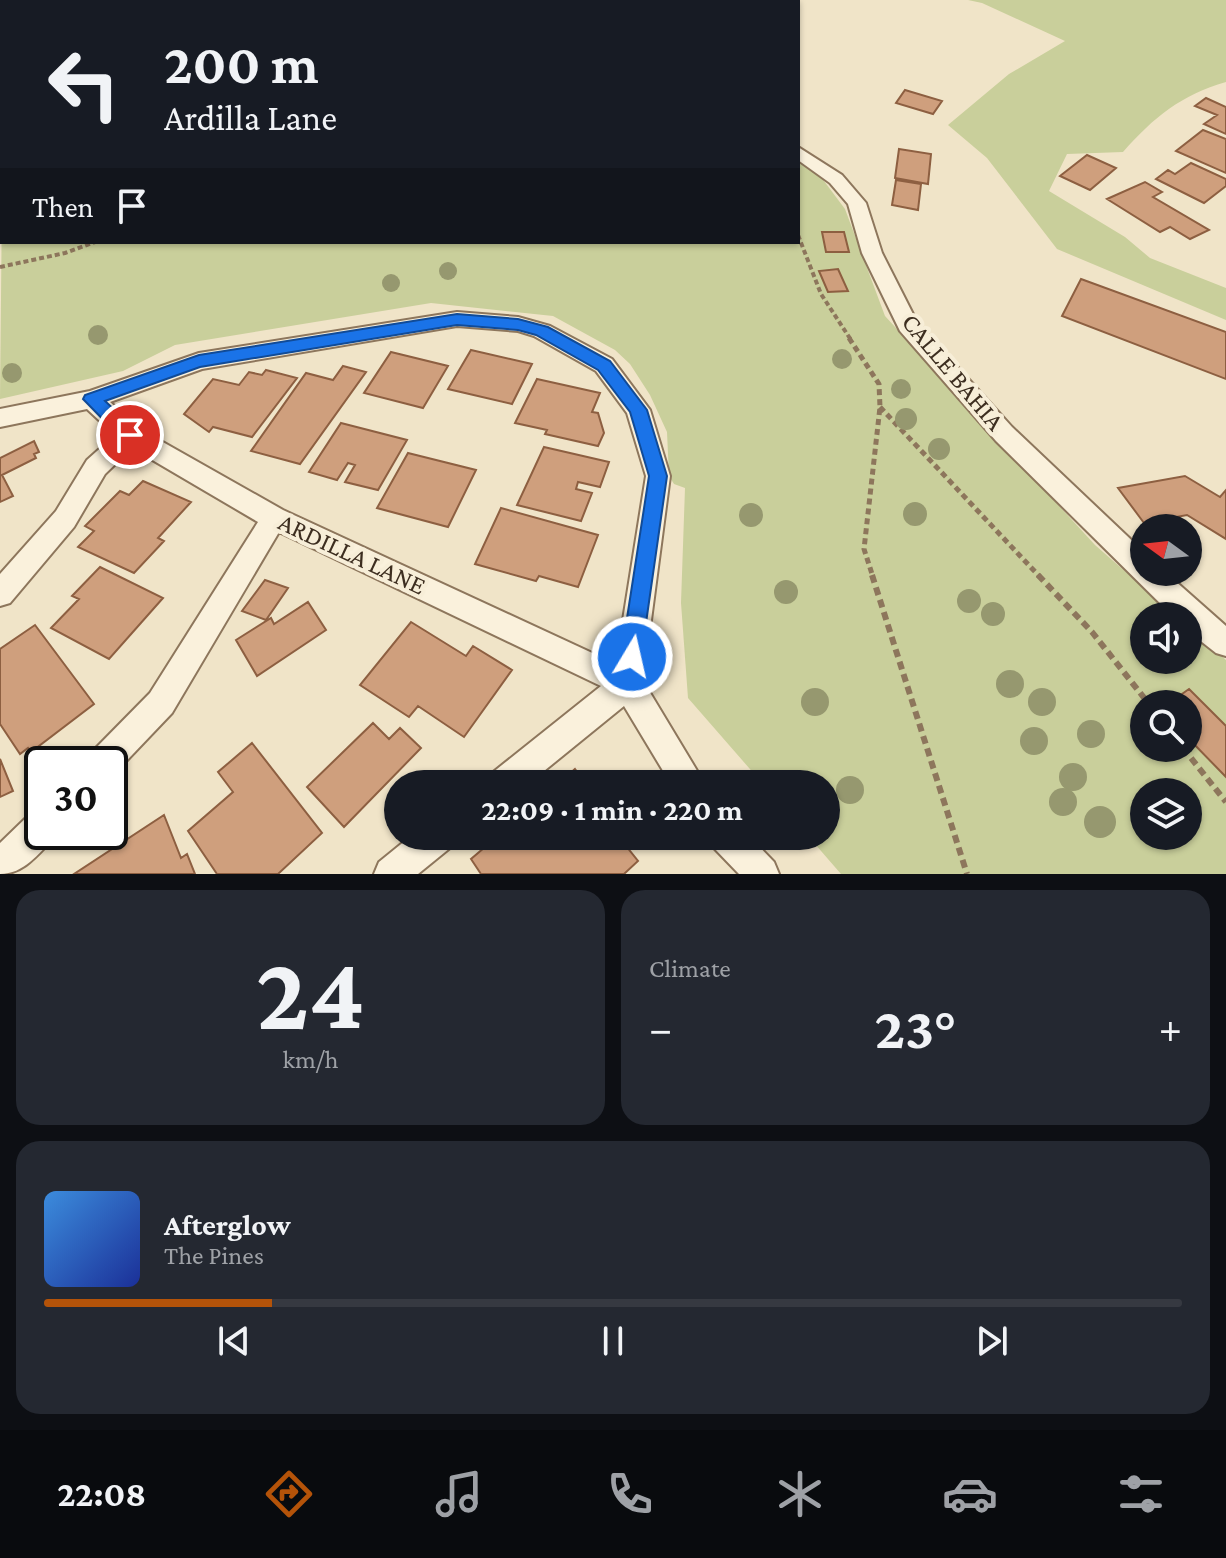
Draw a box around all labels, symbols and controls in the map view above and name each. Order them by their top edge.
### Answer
icon: left [32,32,136,136]
text: 200 m [164,33,319,95]
text: Ardilla Lane [164,98,337,138]
icon: arrive [110,184,154,228]
text: Then [32,190,94,223]
street label: CALLE BAHIA [896,308,1010,436]
pin [96,401,164,469]
icon: arrive [108,413,152,457]
street label: ARDILLA LANE [274,507,430,601]
north arrow [1130,514,1202,586]
map controls [1130,514,1202,850]
button: sound [1130,602,1202,674]
position arrow [590,615,674,699]
button: search [1130,690,1202,762]
speed limit sign: 30 [24,746,128,850]
button: layers [1130,778,1202,850]
text: 22:09 · 1 min · 220 m [481,793,743,826]
text: 24 [256,935,365,1050]
text: Climate [649,954,731,983]
text: 23° [874,994,957,1061]
text: − [649,1004,672,1052]
text: + [1159,1004,1182,1052]
text: km/h [282,1045,339,1074]
text: Afterglow [164,1208,291,1241]
text: The Pines [164,1241,264,1270]
icon: previous [212,1319,256,1363]
icon: pause [591,1319,635,1363]
icon: next [970,1319,1014,1363]
icon: directions [261,1466,317,1522]
icon: music [431,1466,487,1522]
icon: phone [602,1466,658,1522]
icon: climate [772,1466,828,1522]
icon: car [942,1466,998,1522]
icon: filters [1113,1466,1169,1522]
text: 22:08 [57,1474,146,1514]

